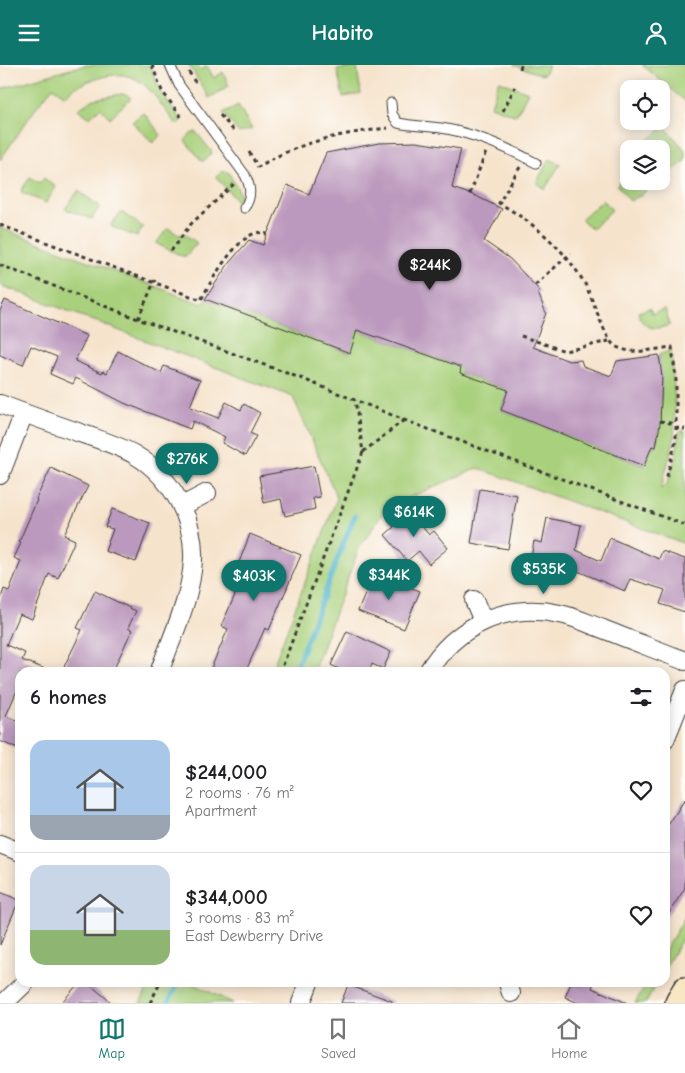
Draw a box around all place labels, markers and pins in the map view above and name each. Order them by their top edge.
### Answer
pin: $244K [395,249,465,291]
pin: $276K [152,443,222,485]
pin: $614K [379,495,449,538]
pin: $535K [509,553,579,595]
pin: $403K [219,559,289,602]
pin: $344K [354,559,424,601]

